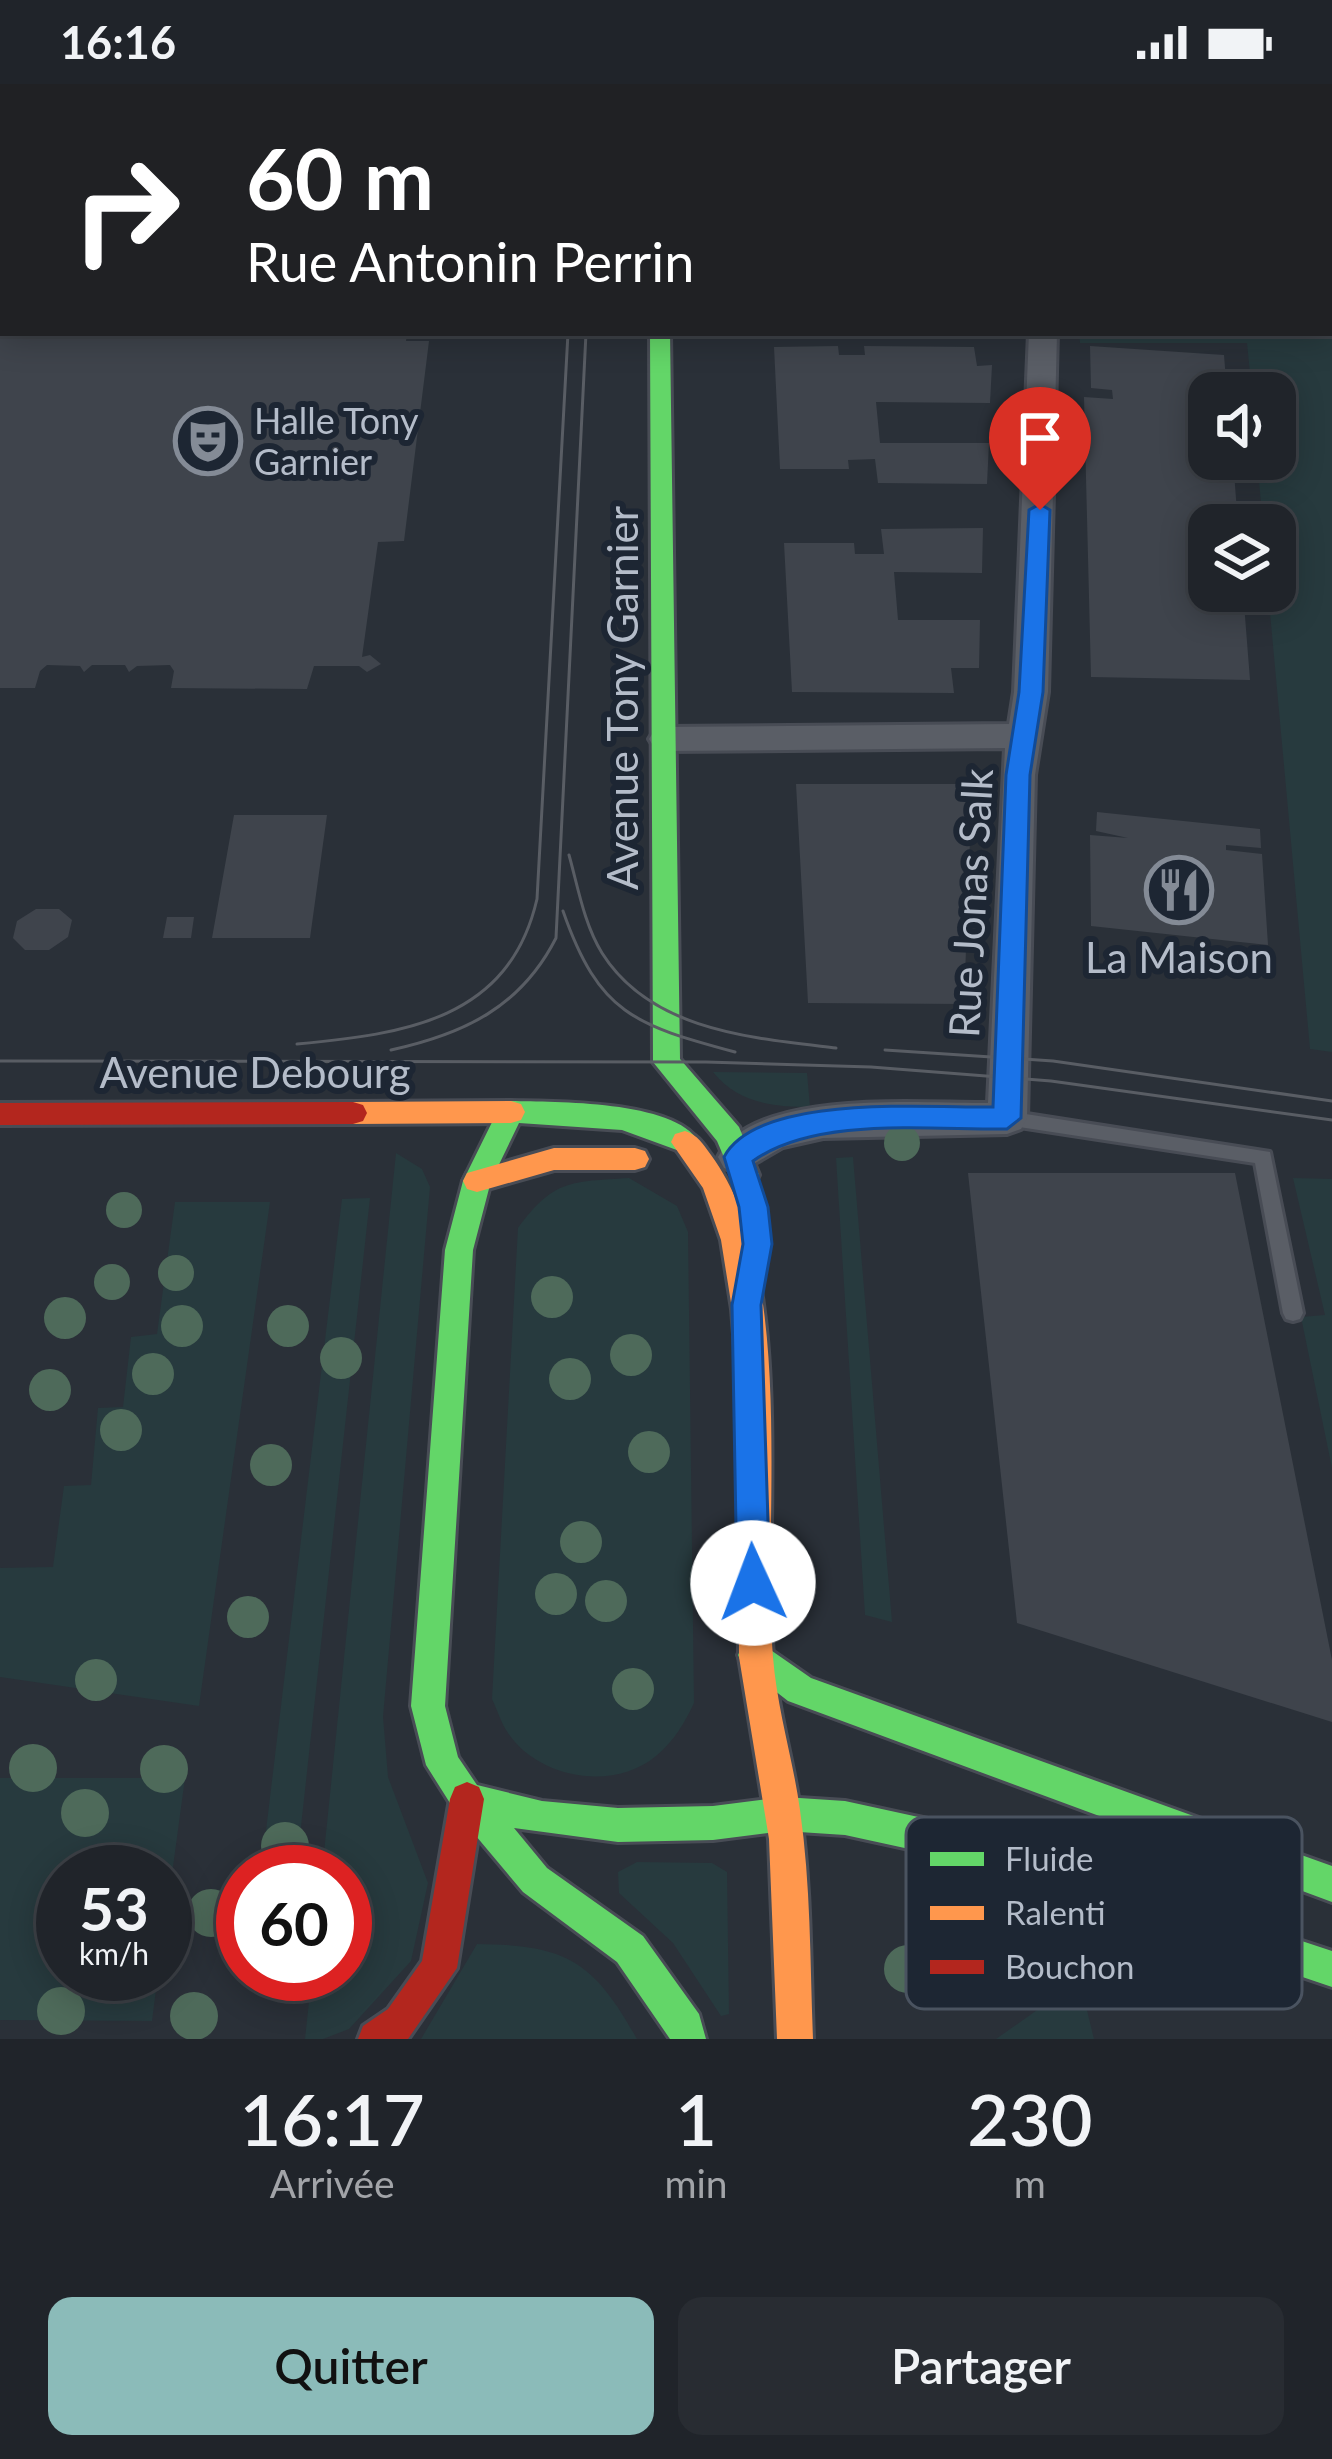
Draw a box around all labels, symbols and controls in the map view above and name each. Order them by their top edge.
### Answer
text: 16:16 [60,15,176,69]
text: 60 m [246,127,434,228]
icon: right [48,132,204,288]
text: Rue Antonin Perrin [246,229,694,294]
map controls [1188,372,1296,612]
button: sound [1188,372,1296,480]
pin [989,387,1091,510]
place label: Halle Tony Garnier [254,398,419,483]
icon: arrive [1007,405,1073,471]
theatre icon: Halle Tony Garnier [173,406,243,476]
button: layers [1188,504,1296,612]
street label: Avenue Tony Garnier [597,506,647,890]
street label: Rue Jonas Salk [938,767,1002,1039]
restaurant icon: La Maison [1144,855,1214,925]
place label: La Maison [1085,932,1273,982]
street label: Avenue Debourg [99,1047,411,1097]
position arrow [690,1520,816,1646]
legend [906,1817,1302,2009]
text: Fluide [1005,1838,1093,1878]
speed limit sign: 60 [216,1845,372,2001]
text: 53 [79,1872,149,1944]
text: Ralenti [1005,1892,1106,1932]
text: km/h [79,1935,149,1971]
text: Bouchon [1005,1946,1135,1986]
text: 16:17 [240,2075,425,2161]
text: 1 [675,2075,717,2161]
text: 230 [967,2075,1092,2161]
text: Arrivée [270,2160,395,2206]
text: min [664,2160,728,2206]
text: m [1014,2160,1046,2206]
button: Quitter [48,2297,654,2435]
button: Partager [678,2297,1284,2435]

